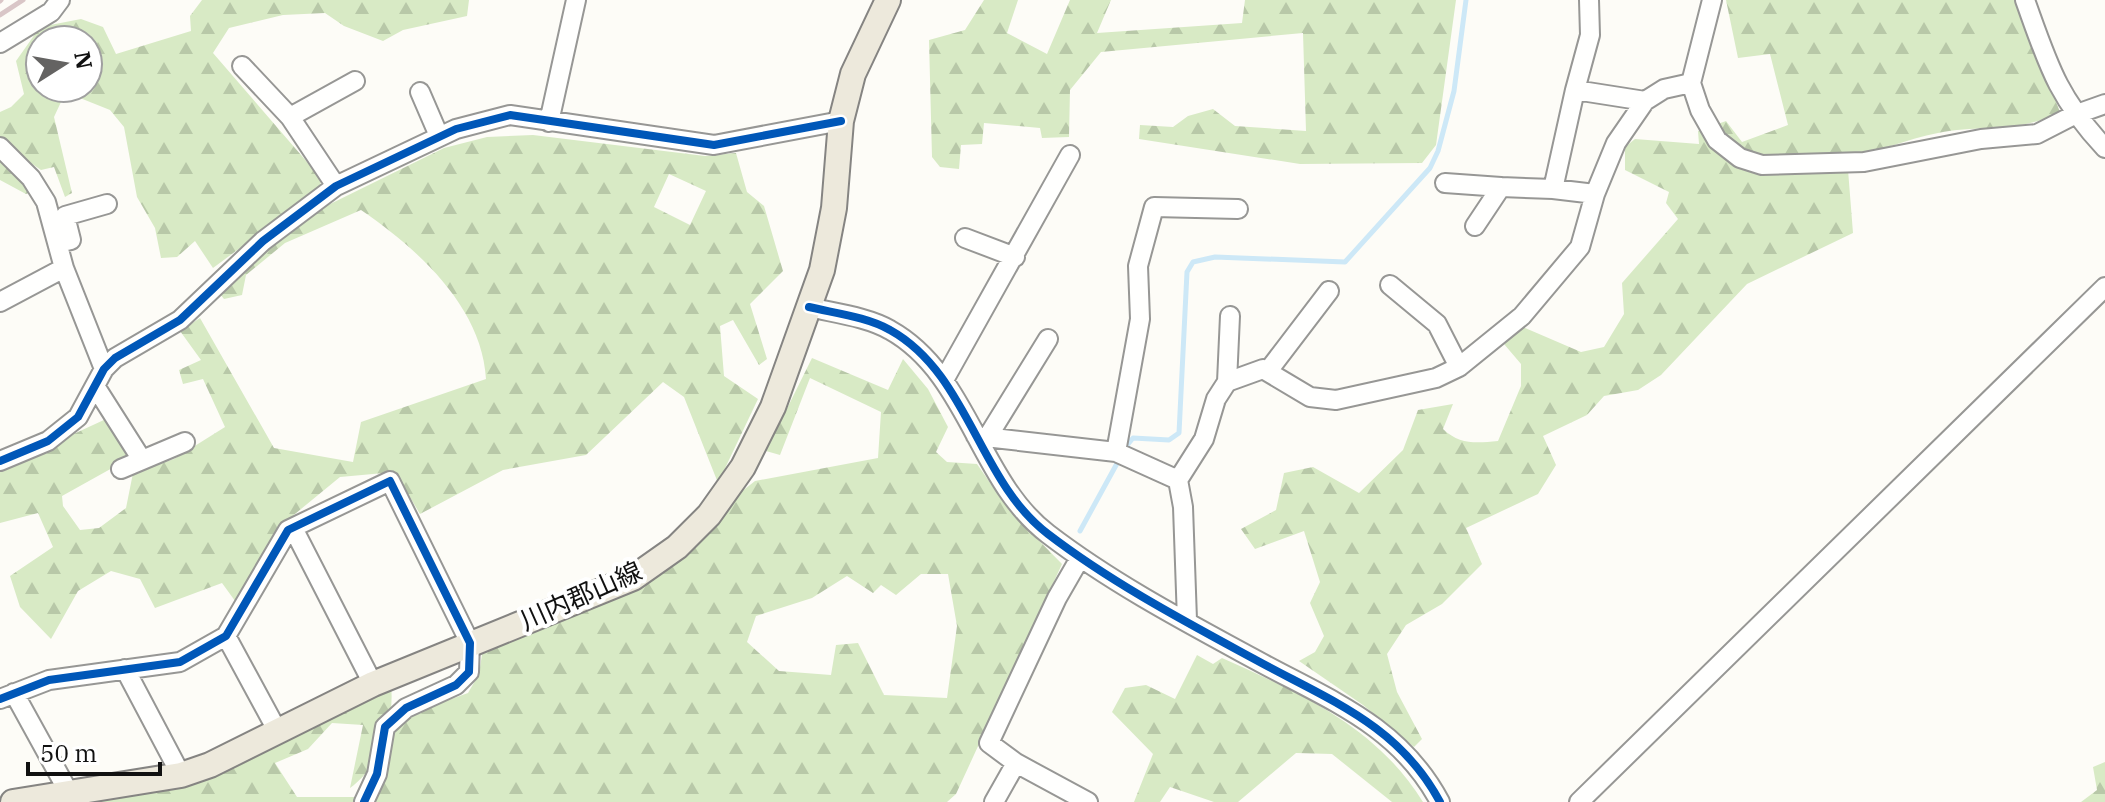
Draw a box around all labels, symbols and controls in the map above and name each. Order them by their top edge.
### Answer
north arrow [24,24,104,104]
text: N [68,49,100,71]
street label: 川内郡山線 [514,553,647,637]
scale bar [28,726,160,776]
text: 50 m [40,737,97,769]

